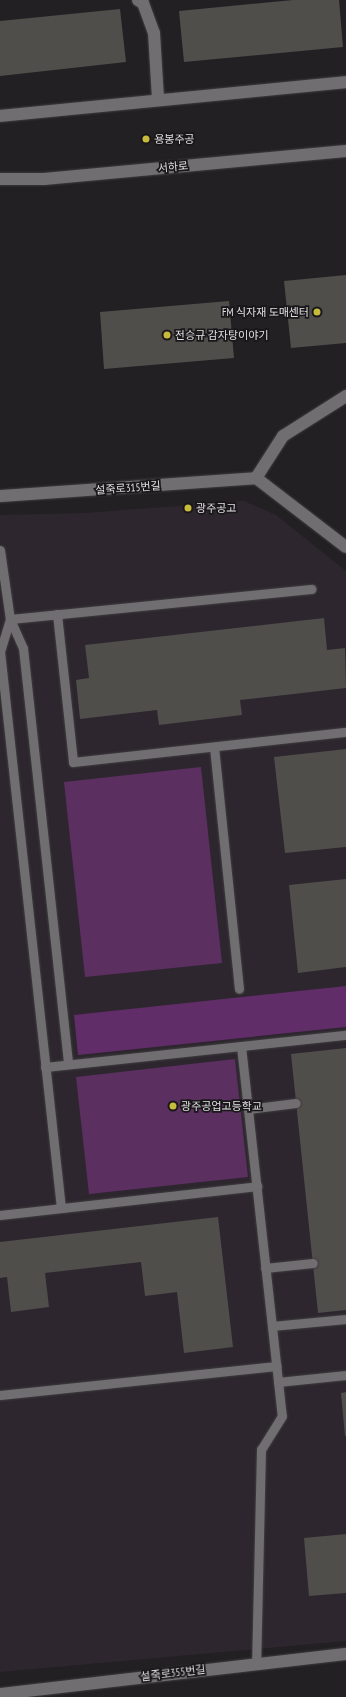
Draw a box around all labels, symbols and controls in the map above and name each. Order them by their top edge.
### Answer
place label: 용봉주공 [154,132,194,146]
marker: 용봉주공 [141,134,151,144]
street label: 서하로 [157,159,189,175]
place label: FM 식자재 도매센터 [222,305,309,319]
marker: FM 식자재 도매센터 [312,307,322,317]
place label: 전승규 감자탕이야기 [175,328,268,342]
marker: 전승규 감자탕이야기 [162,330,172,340]
street label: 설죽로315번길 [95,479,161,497]
place label: 광주공고 [196,501,236,515]
marker: 광주공고 [183,503,193,513]
place label: 광주공업고등학교 [181,1099,262,1113]
marker: 광주공업고등학교 [168,1101,178,1111]
street label: 설죽로355번길 [140,1662,206,1684]

